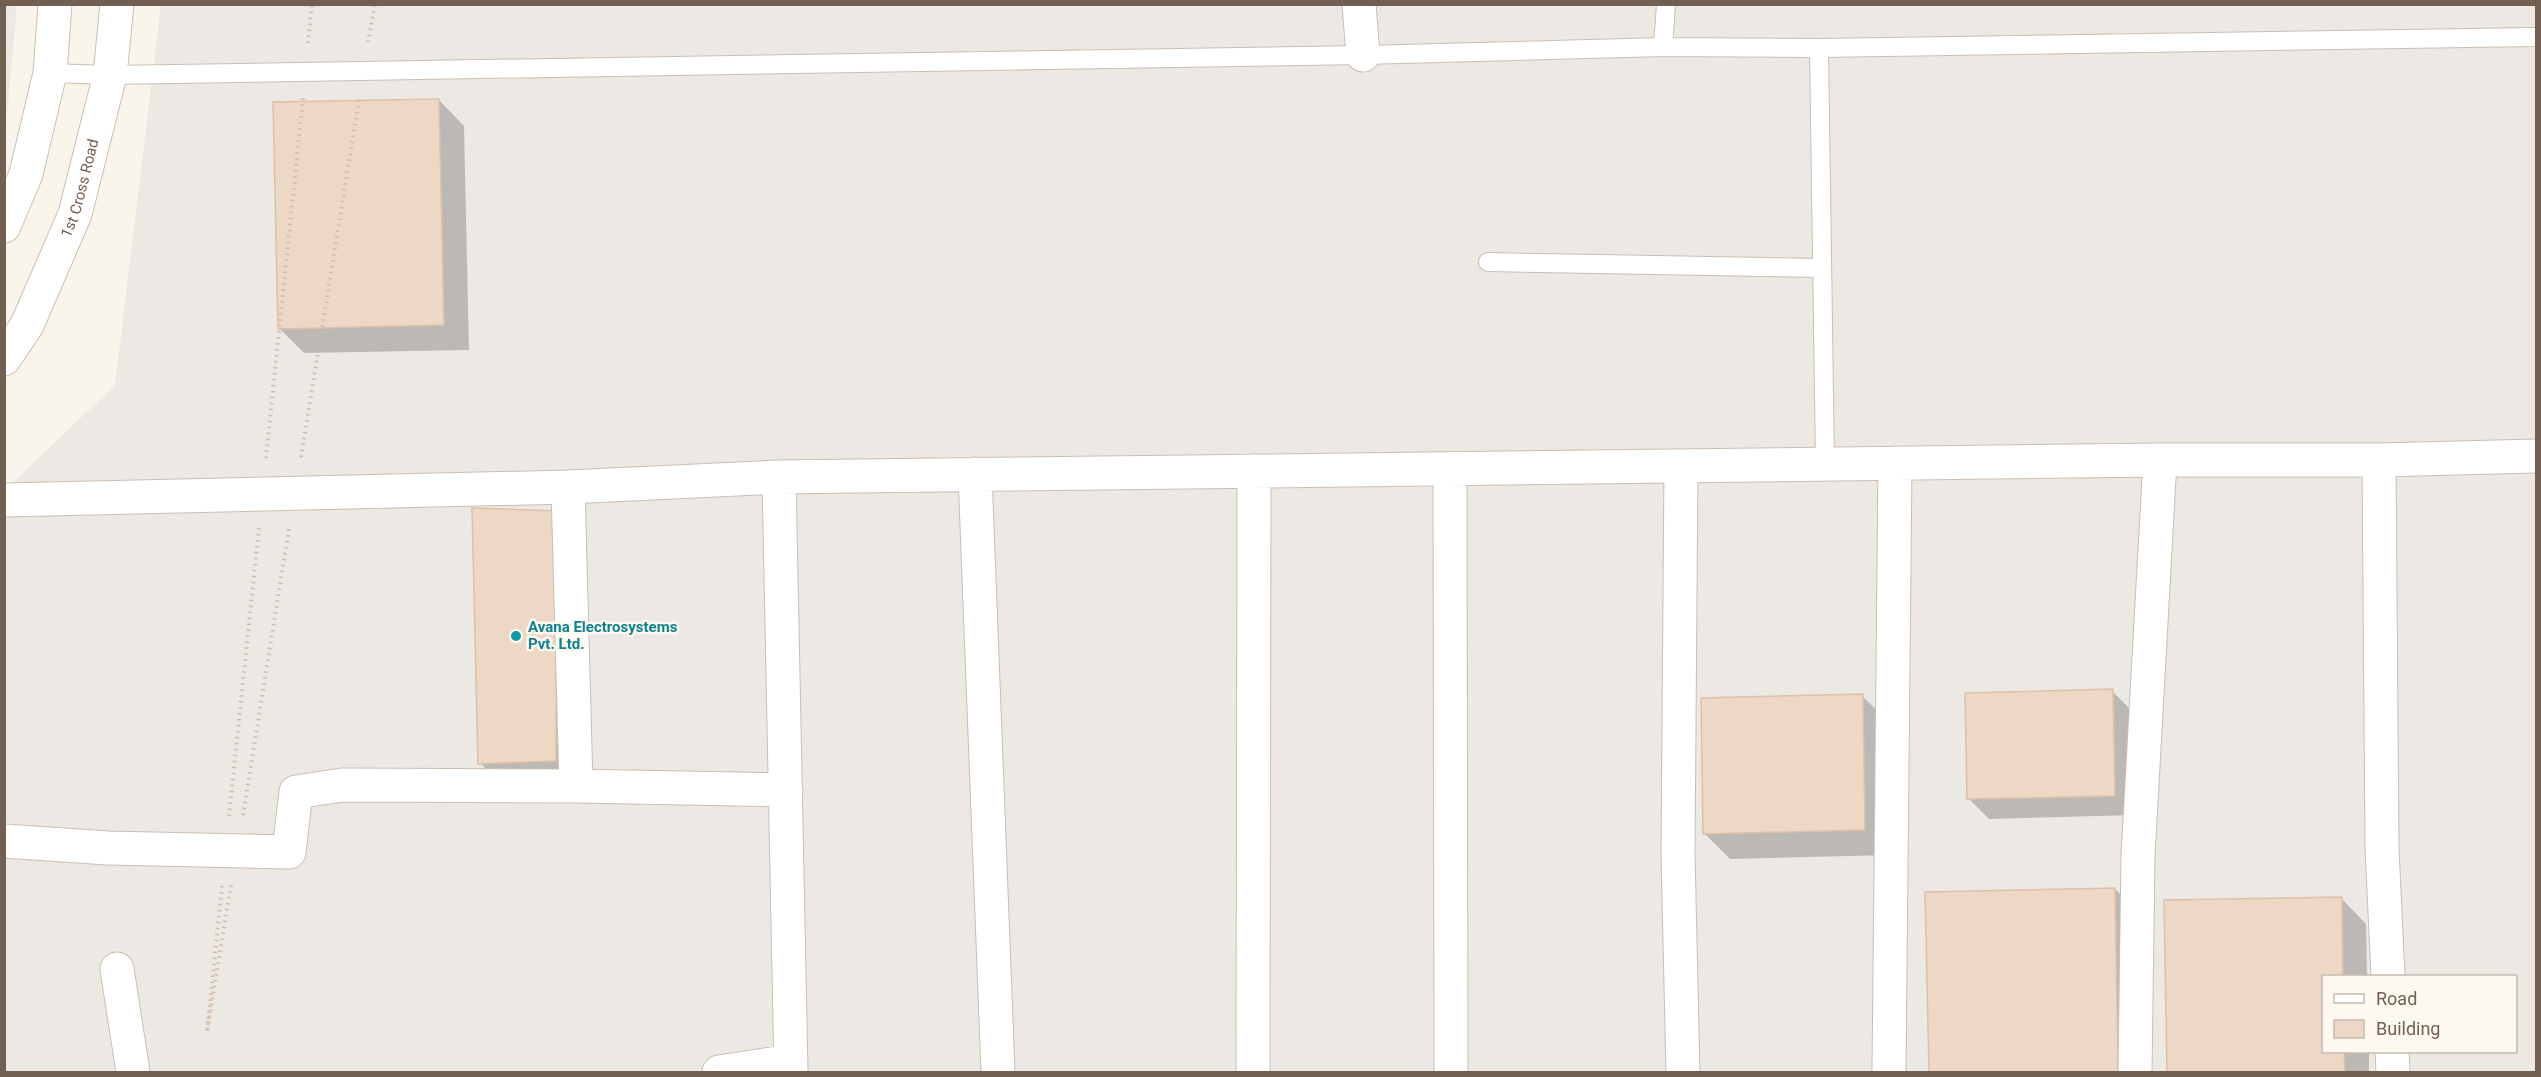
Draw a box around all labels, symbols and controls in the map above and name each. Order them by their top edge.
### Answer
street label: 1st Cross Road [57,137,103,240]
place label: Avana Electrosystems Pvt. Ltd. [528,618,678,653]
marker: Avana Electrosystems Pvt. Ltd. [509,629,523,643]
legend [2322,975,2517,1053]
text: Road [2376,988,2417,1009]
text: Building [2376,1018,2440,1039]

